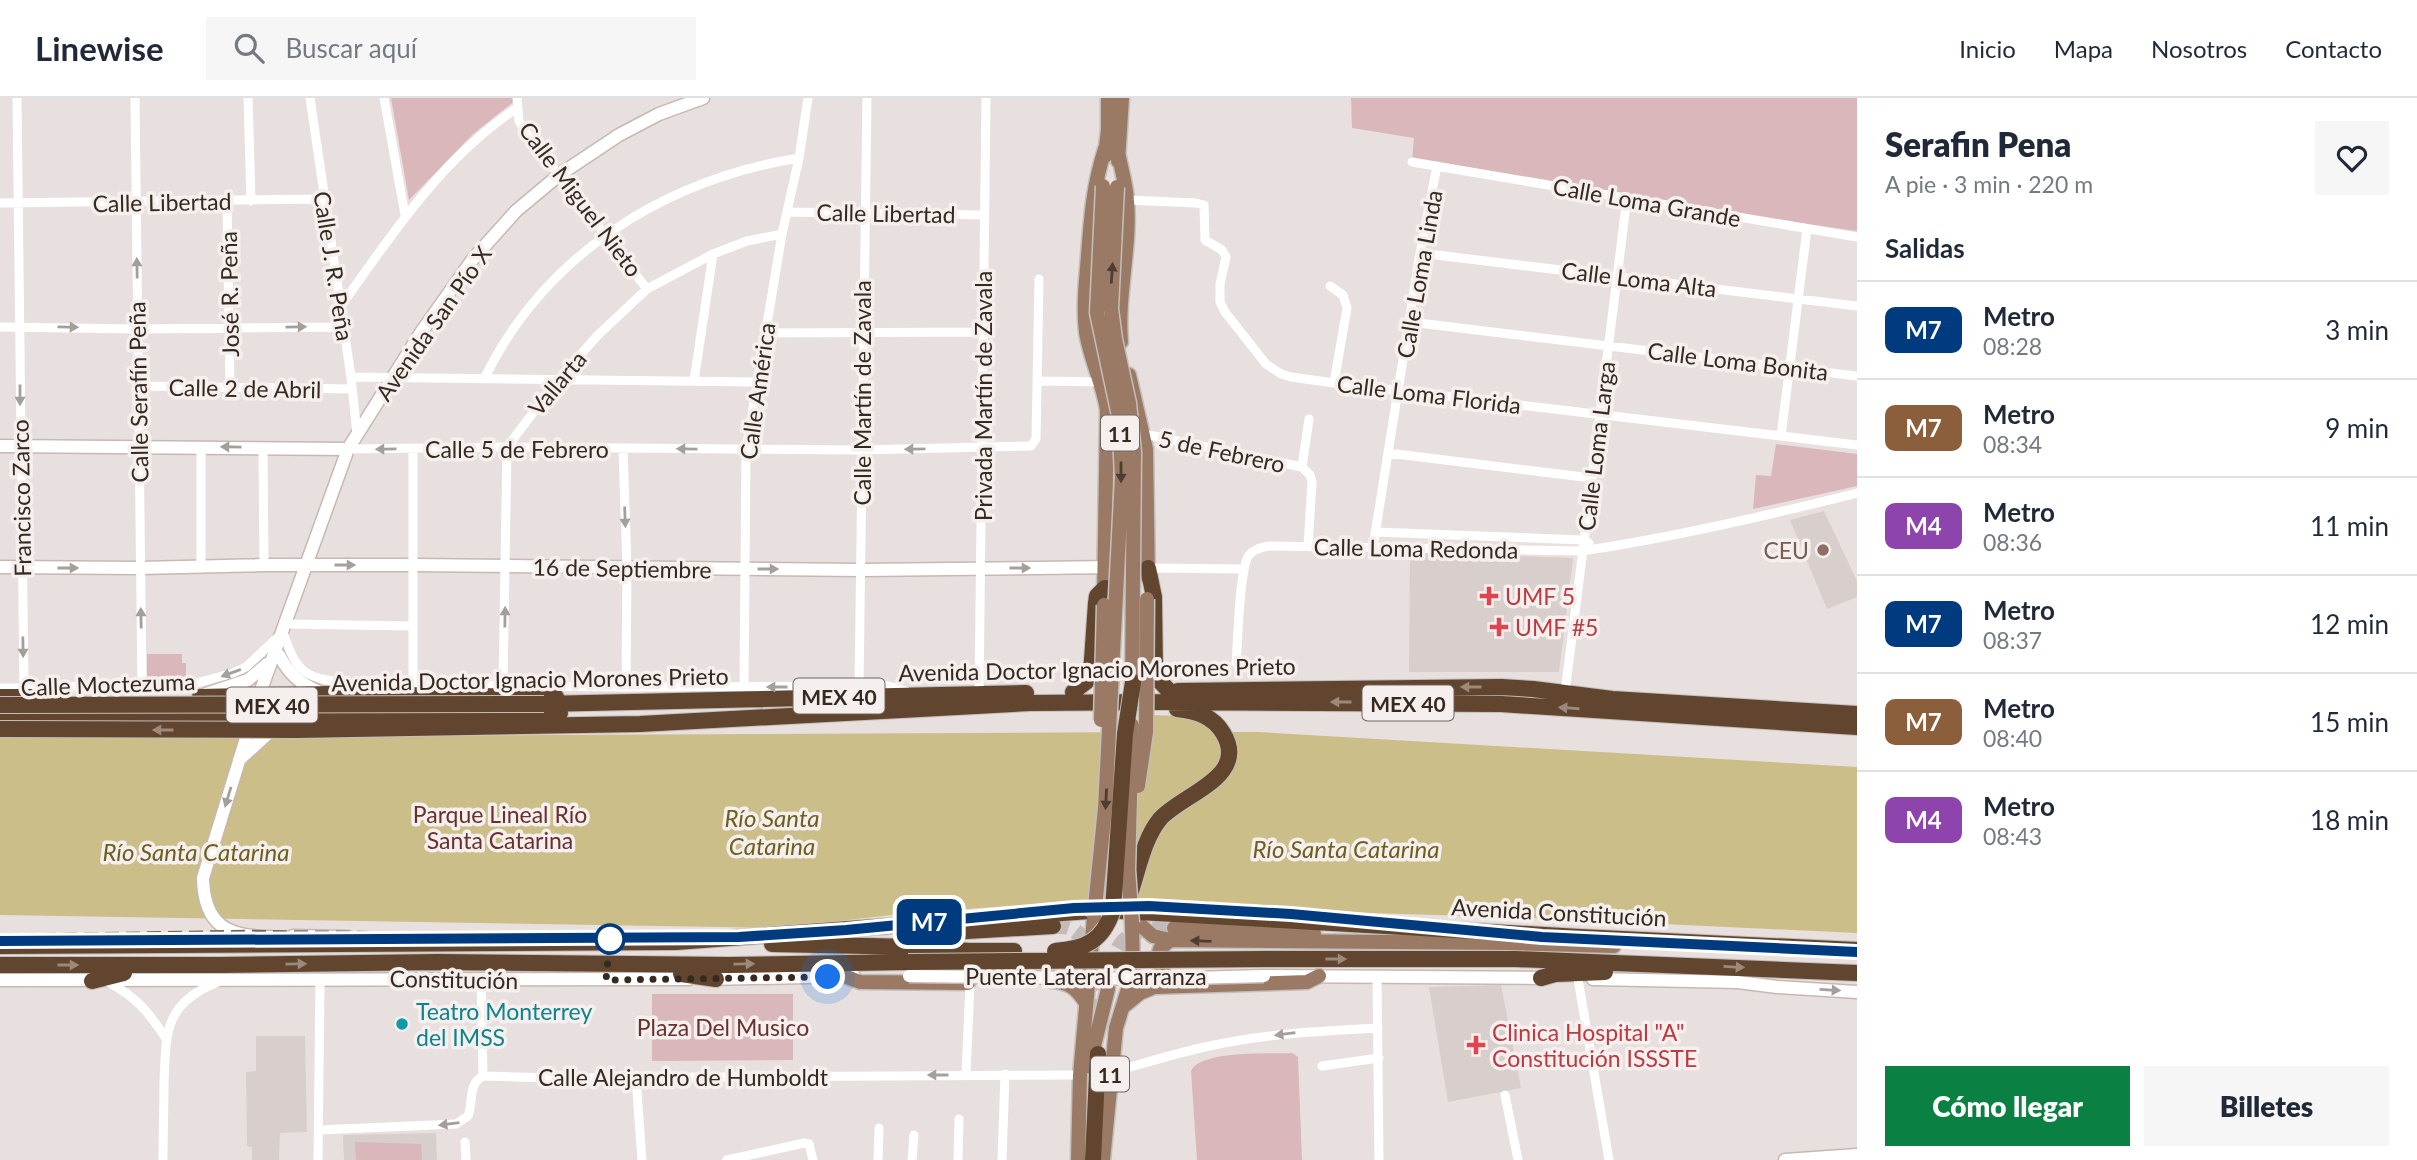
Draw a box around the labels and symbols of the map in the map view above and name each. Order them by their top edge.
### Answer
street label: Calle Miguel Nieto [514,116,648,282]
street label: Calle Loma Grande [1551,172,1743,232]
street label: Calle Libertad [92,187,232,217]
street label: Calle Loma Linda [1390,188,1448,360]
street label: Calle J. R. Peña [308,189,360,343]
street label: Calle Libertad [816,198,956,228]
street label: José R. Peña [214,231,244,357]
street label: Avenida San Pío X [369,240,497,406]
one-way arrow [131,256,143,278]
street label: Calle Loma Alta [1560,256,1718,302]
one-way arrow [1107,262,1118,284]
street label: Privada Martín de Zavala [969,271,997,521]
street label: Calle Martín de Zavala [848,280,876,506]
street label: Calle Serafín Peña [122,301,154,483]
street label: Calle América [734,321,780,461]
one-way arrow [57,322,79,333]
one-way arrow [285,322,307,333]
street label: Calle Loma Bonita [1646,336,1830,386]
street label: Vallarta [522,345,592,421]
street label: Calle Loma Larga [1572,360,1620,532]
street label: Calle Loma Florida [1335,369,1523,419]
street label: Calle 2 de Abril [168,373,322,403]
one-way arrow [14,384,25,406]
road number: 11 [1101,416,1139,450]
street label: Francisco Zarco [6,419,36,577]
street label: 5 de Febrero [1156,424,1288,478]
street label: Calle 5 de Febrero [425,435,609,463]
one-way arrow [220,442,242,453]
one-way arrow [375,443,397,455]
one-way arrow [903,443,925,455]
one-way arrow [676,444,698,455]
one-way arrow [1115,461,1127,483]
one-way arrow [620,506,631,528]
street label: Calle Loma Redonda [1313,532,1519,564]
place label: CEU [1763,536,1809,564]
marker: CEU [1815,542,1831,558]
street label: 16 de Septiembre [532,552,712,584]
one-way arrow [334,559,356,571]
one-way arrow [57,562,79,574]
one-way arrow [1009,562,1031,573]
one-way arrow [757,563,779,575]
place label: UMF 5 [1505,582,1575,610]
marker: UMF 5 [1479,586,1499,606]
one-way arrow [135,606,147,628]
one-way arrow [499,606,511,628]
place label: UMF #5 [1515,613,1598,641]
marker: UMF #5 [1489,617,1509,637]
one-way arrow [17,636,29,658]
street label: Avenida Doctor Ignacio Morones Prieto [898,652,1296,686]
street label: Avenida Doctor Ignacio Morones Prieto [331,662,729,696]
street label: Calle Moctezuma [20,667,196,701]
one-way arrow [220,668,241,679]
road number: MEX 40 [794,678,884,714]
one-way arrow [766,681,788,693]
one-way arrow [1460,681,1482,693]
road number: MEX 40 [1362,686,1454,720]
road number: MEX 40 [226,688,318,722]
one-way arrow [1330,696,1352,708]
one-way arrow [1558,703,1580,714]
one-way arrow [152,724,174,736]
one-way arrow [222,786,232,807]
one-way arrow [1100,788,1111,810]
park label: Parque Lineal Río Santa Catarina [413,800,587,854]
water label: Río Santa Catarina [725,803,819,860]
water label: Río Santa Catarina [1253,834,1439,863]
water label: Río Santa Catarina [103,837,289,866]
street label: Avenida Constitución [1451,892,1667,932]
line badge: M7 [898,899,960,945]
unlabelled marker [595,924,625,954]
one-way arrow [1190,935,1212,947]
one-way arrow [1325,953,1347,965]
one-way arrow [285,958,307,970]
one-way arrow [733,958,755,970]
one-way arrow [57,959,79,971]
your location [810,959,845,994]
street label: Puente Lateral Carranza [965,962,1207,990]
one-way arrow [1724,962,1746,973]
street label: Constitución [389,964,519,994]
one-way arrow [1819,985,1841,996]
place label: Teatro Monterrey del IMSS [416,997,592,1051]
park label: Plaza Del Musico [637,1013,809,1041]
marker: Teatro Monterrey del IMSS [394,1016,410,1032]
place label: Clinica Hospital "A" Constitución ISSSTE [1492,1018,1697,1072]
one-way arrow [1274,1029,1296,1040]
marker: Clinica Hospital "A" Constitución ISSSTE [1466,1035,1486,1055]
road number: 11 [1091,1056,1129,1091]
street label: Calle Alejandro de Humboldt [538,1063,829,1091]
one-way arrow [927,1069,949,1081]
one-way arrow [438,1118,460,1129]

